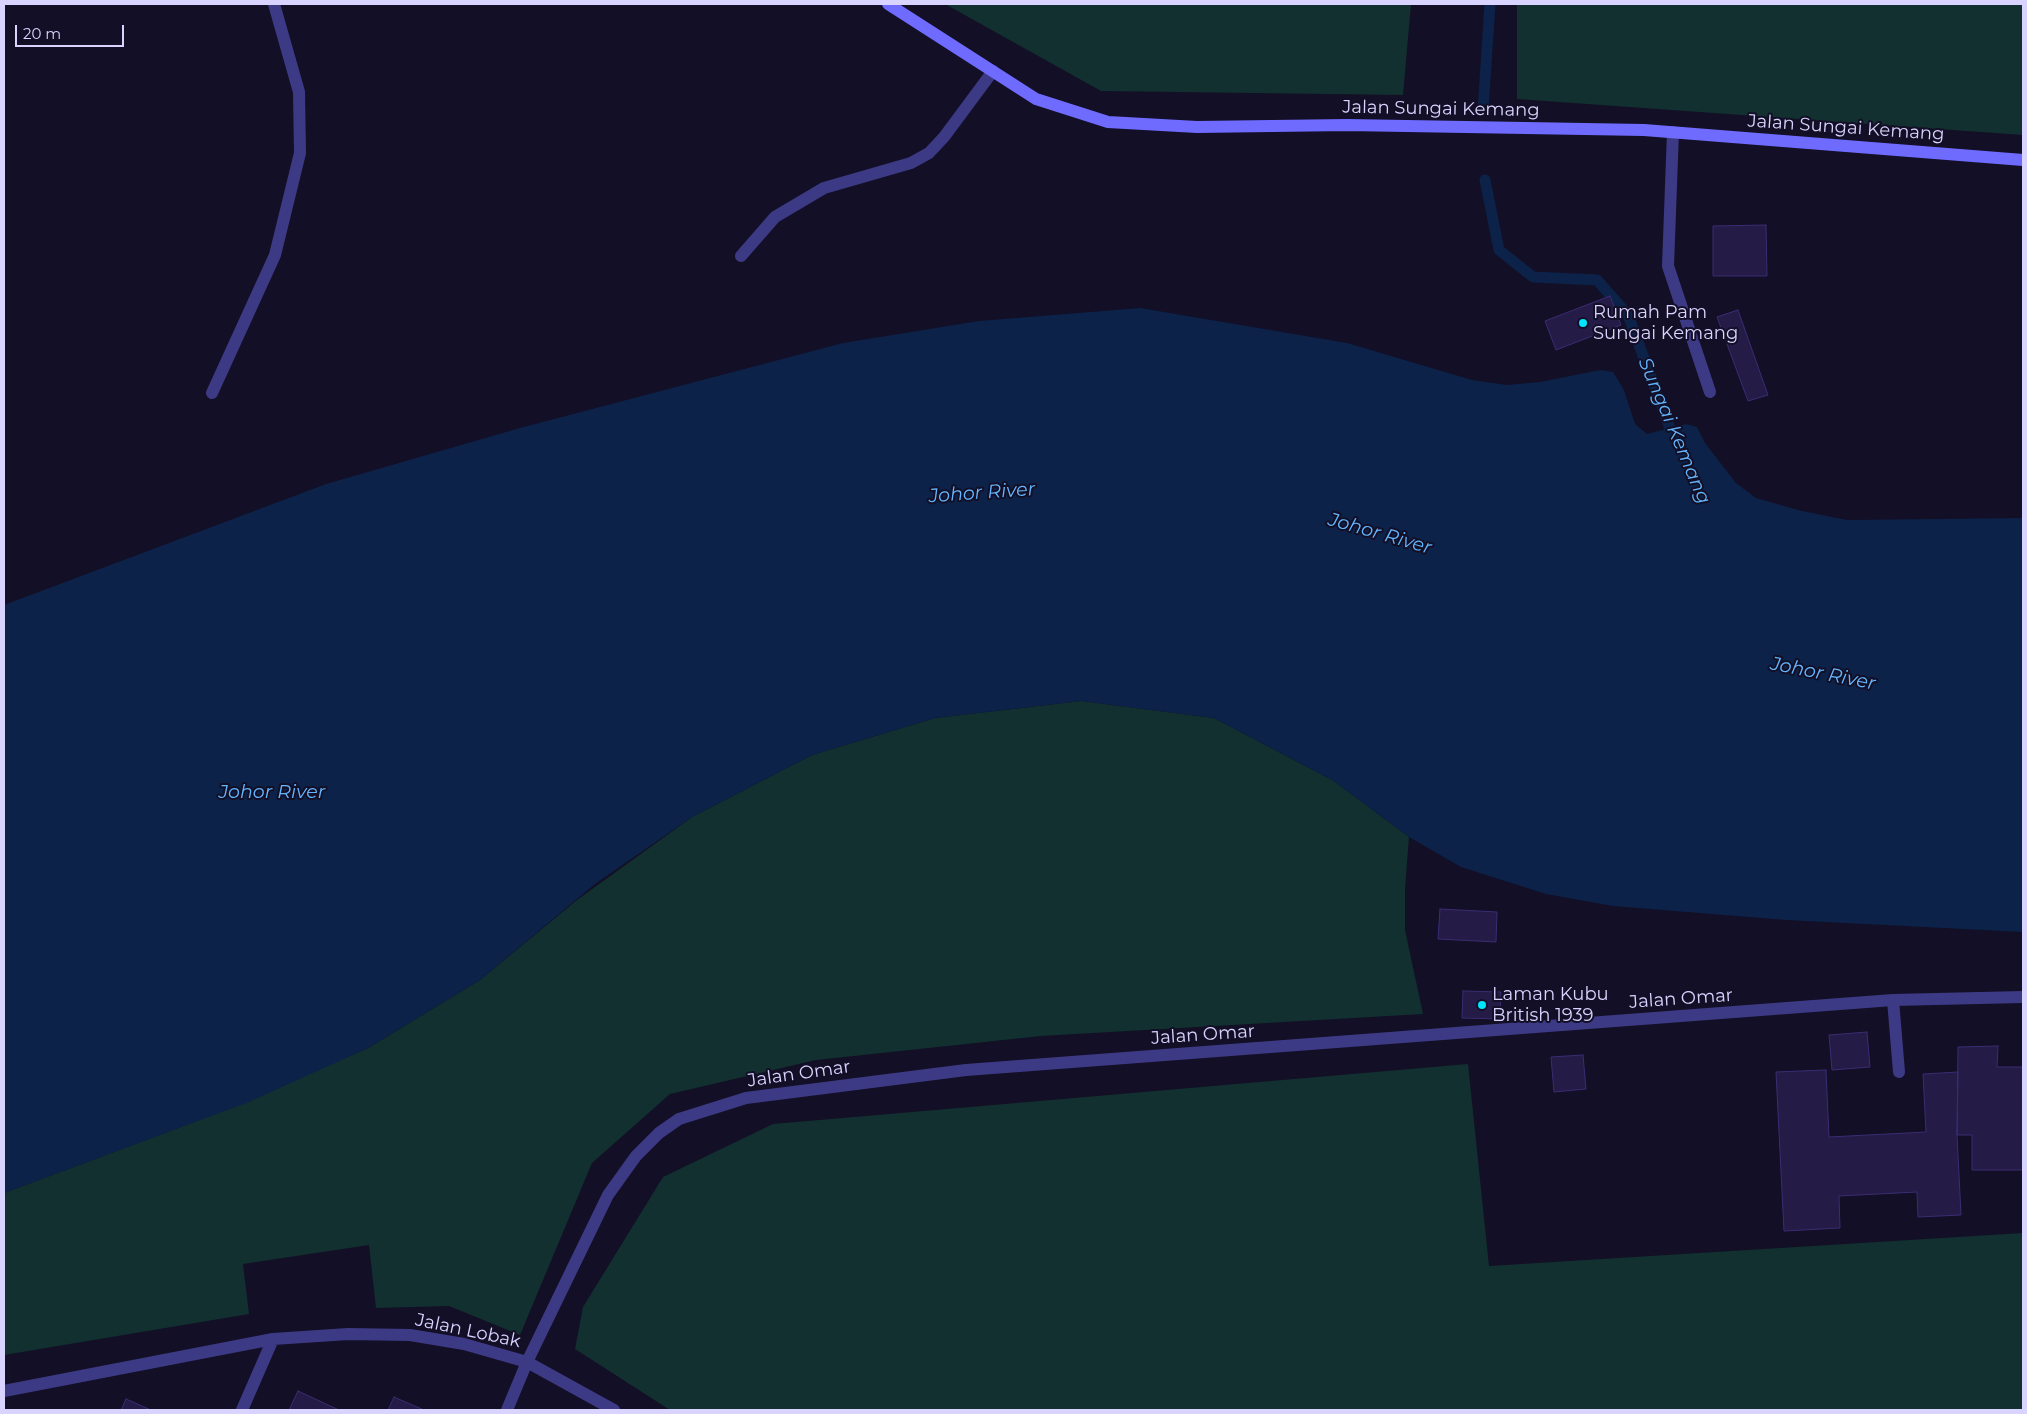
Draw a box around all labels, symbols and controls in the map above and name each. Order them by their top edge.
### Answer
scale bar [18,15,126,47]
text: 20 m [23,24,61,43]
street label: Jalan Sungai Kemang [1342,96,1540,122]
street label: Jalan Sungai Kemang [1747,110,1945,146]
place label: Rumah Pam Sungai Kemang [1593,302,1738,344]
marker: Rumah Pam Sungai Kemang [1577,317,1589,329]
water label: Sungai Kemang [1633,354,1715,508]
water label: Johor River [928,478,1036,508]
water label: Johor River [1326,508,1434,560]
water label: Johor River [1769,653,1877,695]
water label: Johor River [219,781,325,803]
place label: Laman Kubu British 1939 [1492,984,1609,1026]
street label: Jalan Omar [1628,985,1734,1013]
marker: Laman Kubu British 1939 [1476,999,1488,1011]
street label: Jalan Omar [1150,1021,1256,1049]
street label: Jalan Omar [746,1056,852,1092]
street label: Jalan Lobak [413,1309,523,1353]

